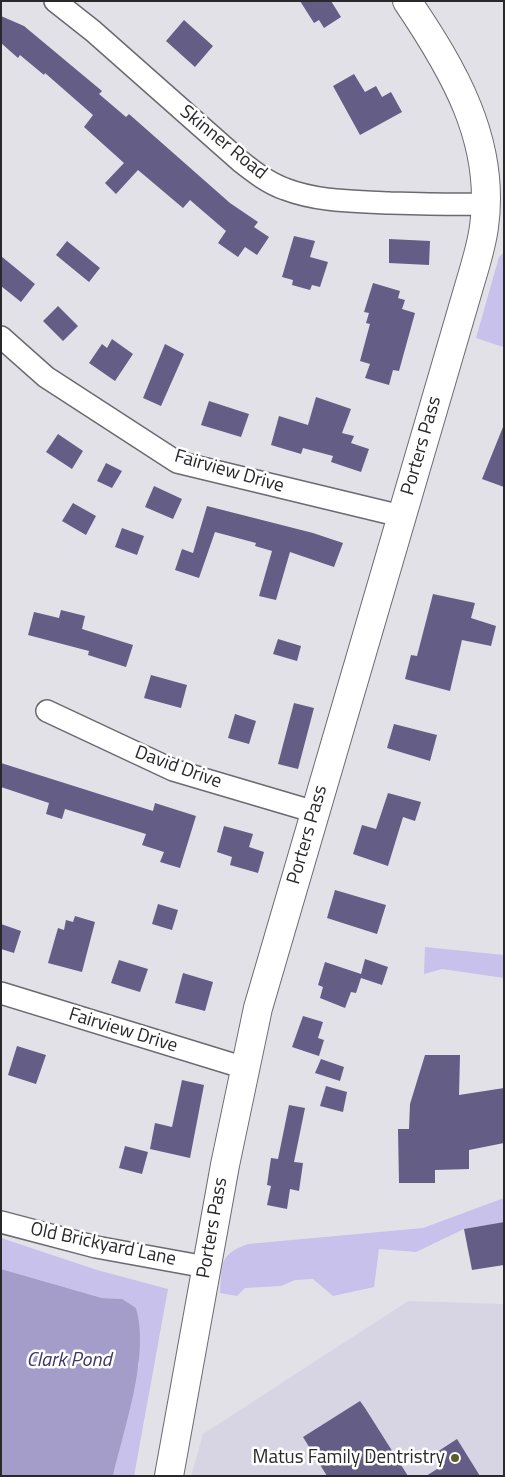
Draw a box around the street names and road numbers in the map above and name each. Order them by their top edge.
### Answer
street label: Skinner Road [175,101,271,185]
street label: Porters Pass [397,394,447,498]
street label: Fairview Drive [172,446,286,498]
street label: David Drive [131,742,225,794]
street label: Porters Pass [283,783,333,887]
street label: Fairview Drive [66,1004,180,1058]
street label: Porters Pass [193,1176,233,1280]
street label: Old Brickyard Lane [28,1218,178,1272]

